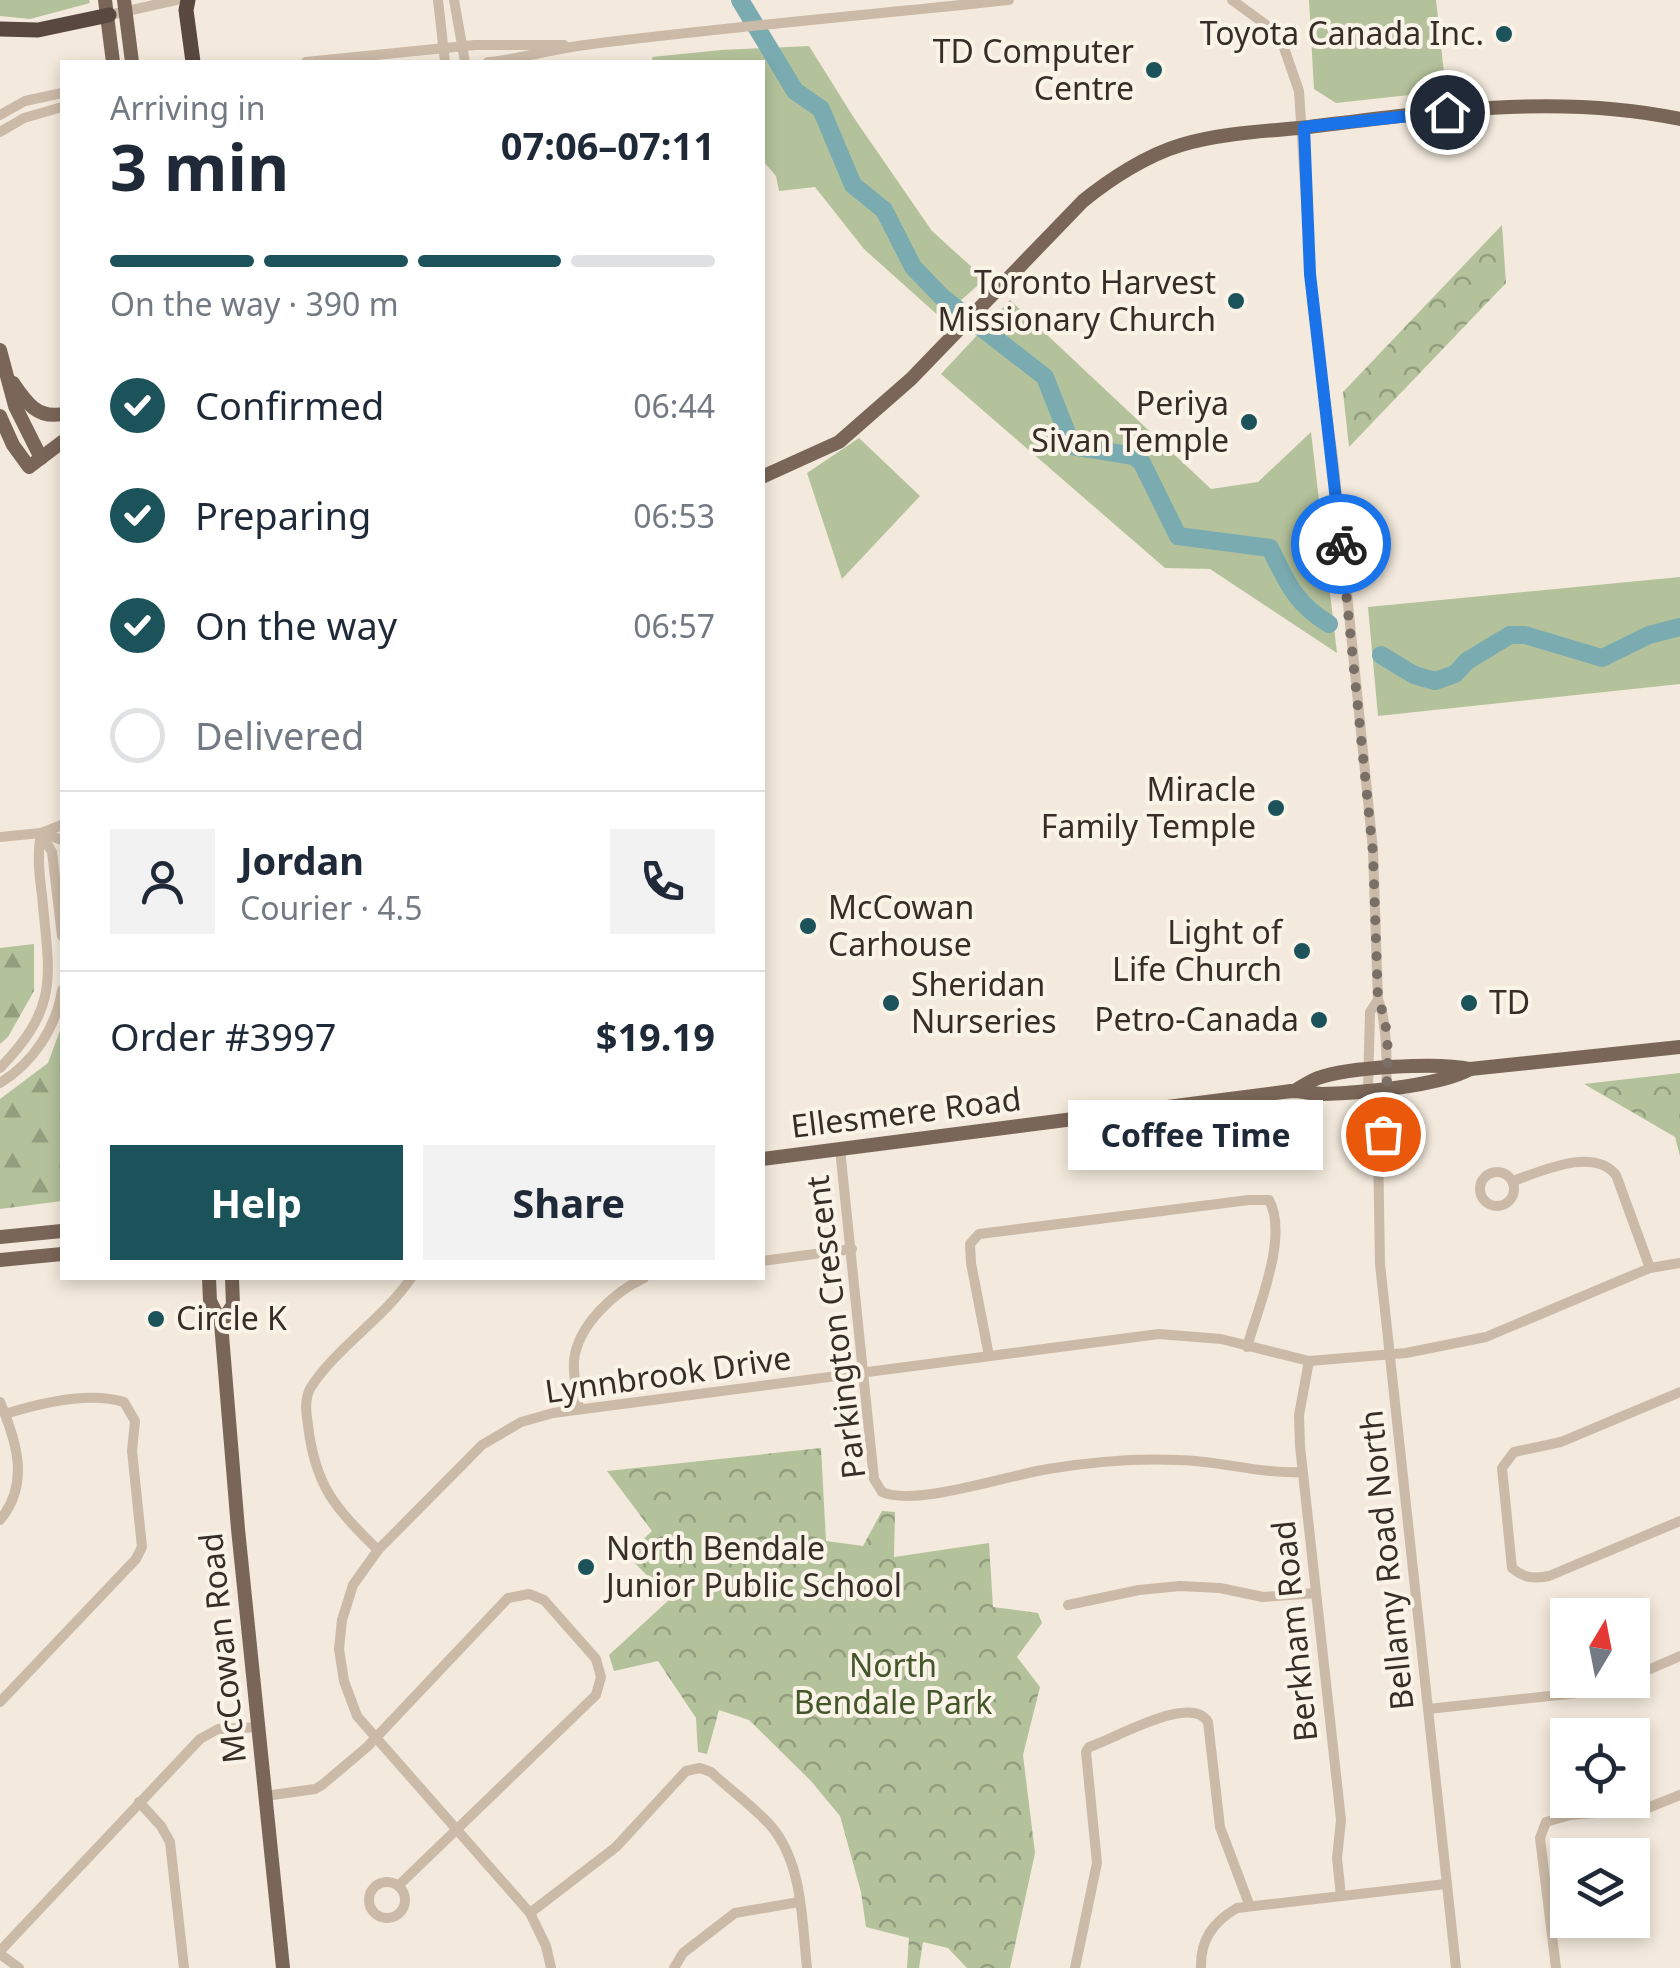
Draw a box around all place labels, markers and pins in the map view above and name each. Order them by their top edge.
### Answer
place label: Toyota Canada Inc. [1200,11,1484,54]
marker: Toyota Canada Inc. [1493,23,1515,45]
place label: TD Computer Centre [933,29,1134,109]
marker: TD Computer Centre [1143,59,1165,81]
pin [1405,70,1490,155]
place label: Toronto Harvest Missionary Church [937,260,1216,340]
marker: Toronto Harvest Missionary Church [1225,290,1247,312]
place label: Periya Sivan Temple [1031,381,1229,461]
marker: Periya Sivan Temple [1238,411,1260,433]
place label: Miracle Family Temple [1041,767,1256,847]
marker: Miracle Family Temple [1265,797,1287,819]
place label: McCowan Carhouse [828,885,974,965]
place label: Light of Life Church [1112,910,1284,990]
marker: McCowan Carhouse [797,915,819,937]
marker: Light of Life Church [1291,940,1313,962]
place label: Sheridan Nurseries [911,962,1057,1042]
place label: TD [1489,980,1530,1023]
marker: Sheridan Nurseries [880,992,902,1014]
marker: TD [1458,992,1480,1014]
place label: Petro-Canada [1094,997,1299,1040]
marker: Petro-Canada [1308,1009,1330,1031]
pin [1341,1092,1426,1177]
callout: Coffee Time [1068,1099,1323,1169]
place label: Circle K [176,1296,287,1339]
marker: Circle K [145,1308,167,1330]
place label: North Bendale Junior Public School [603,1526,902,1606]
marker: North Bendale Junior Public School [575,1556,597,1578]

